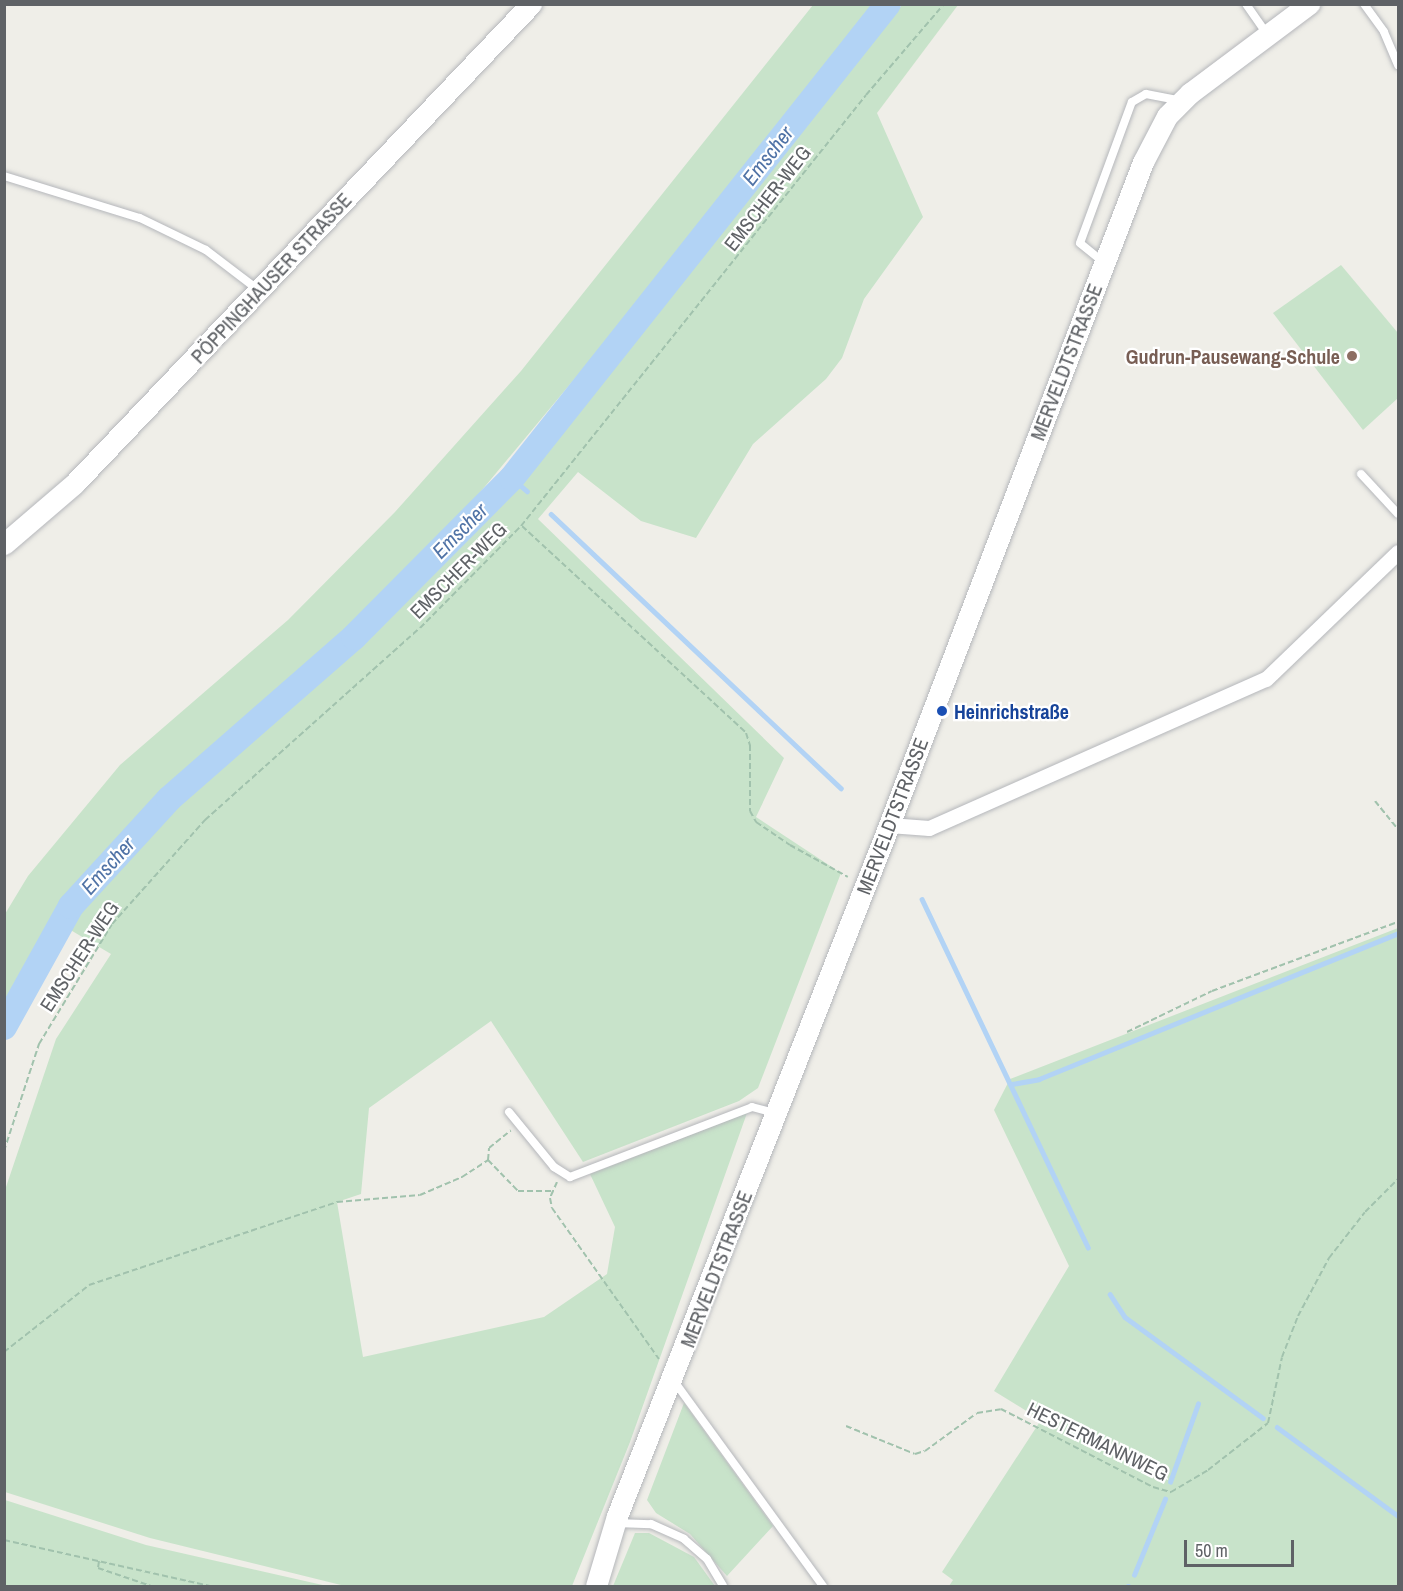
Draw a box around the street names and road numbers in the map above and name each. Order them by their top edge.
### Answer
street label: EMSCHER-WEG [719,141,815,255]
street label: PÖPPINGHAUSER STRASSE [186,188,356,368]
street label: MERVELDTSTRASSE [1025,280,1107,444]
street label: EMSCHER-WEG [405,517,511,623]
street label: MERVELDTSTRASSE [851,734,933,898]
street label: EMSCHER-WEG [34,896,124,1016]
street label: MERVELDTSTRASSE [675,1187,757,1351]
street label: HESTERMANNWEG [1024,1396,1172,1486]

